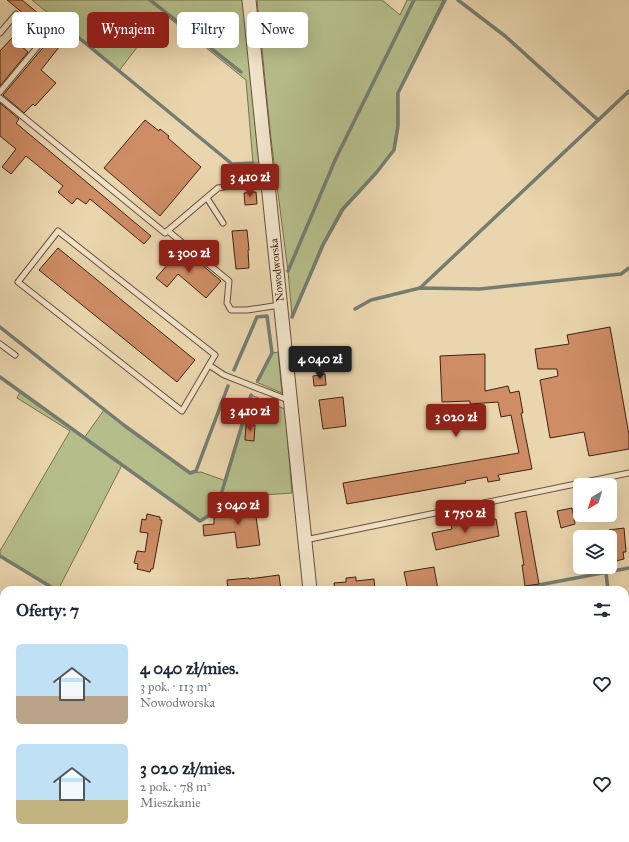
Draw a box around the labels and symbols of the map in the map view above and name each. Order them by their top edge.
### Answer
pin: 3 410 zł [209,164,291,198]
street label: Nowodworska [267,237,287,302]
pin: 2 300 zł [148,240,230,274]
pin: 4 040 zł [279,346,361,380]
pin: 3 410 zł [209,398,291,432]
pin: 3 020 zł [415,404,497,438]
north arrow [573,478,617,522]
pin: 3 040 zł [197,492,279,526]
pin: 1 750 zł [424,500,506,534]

